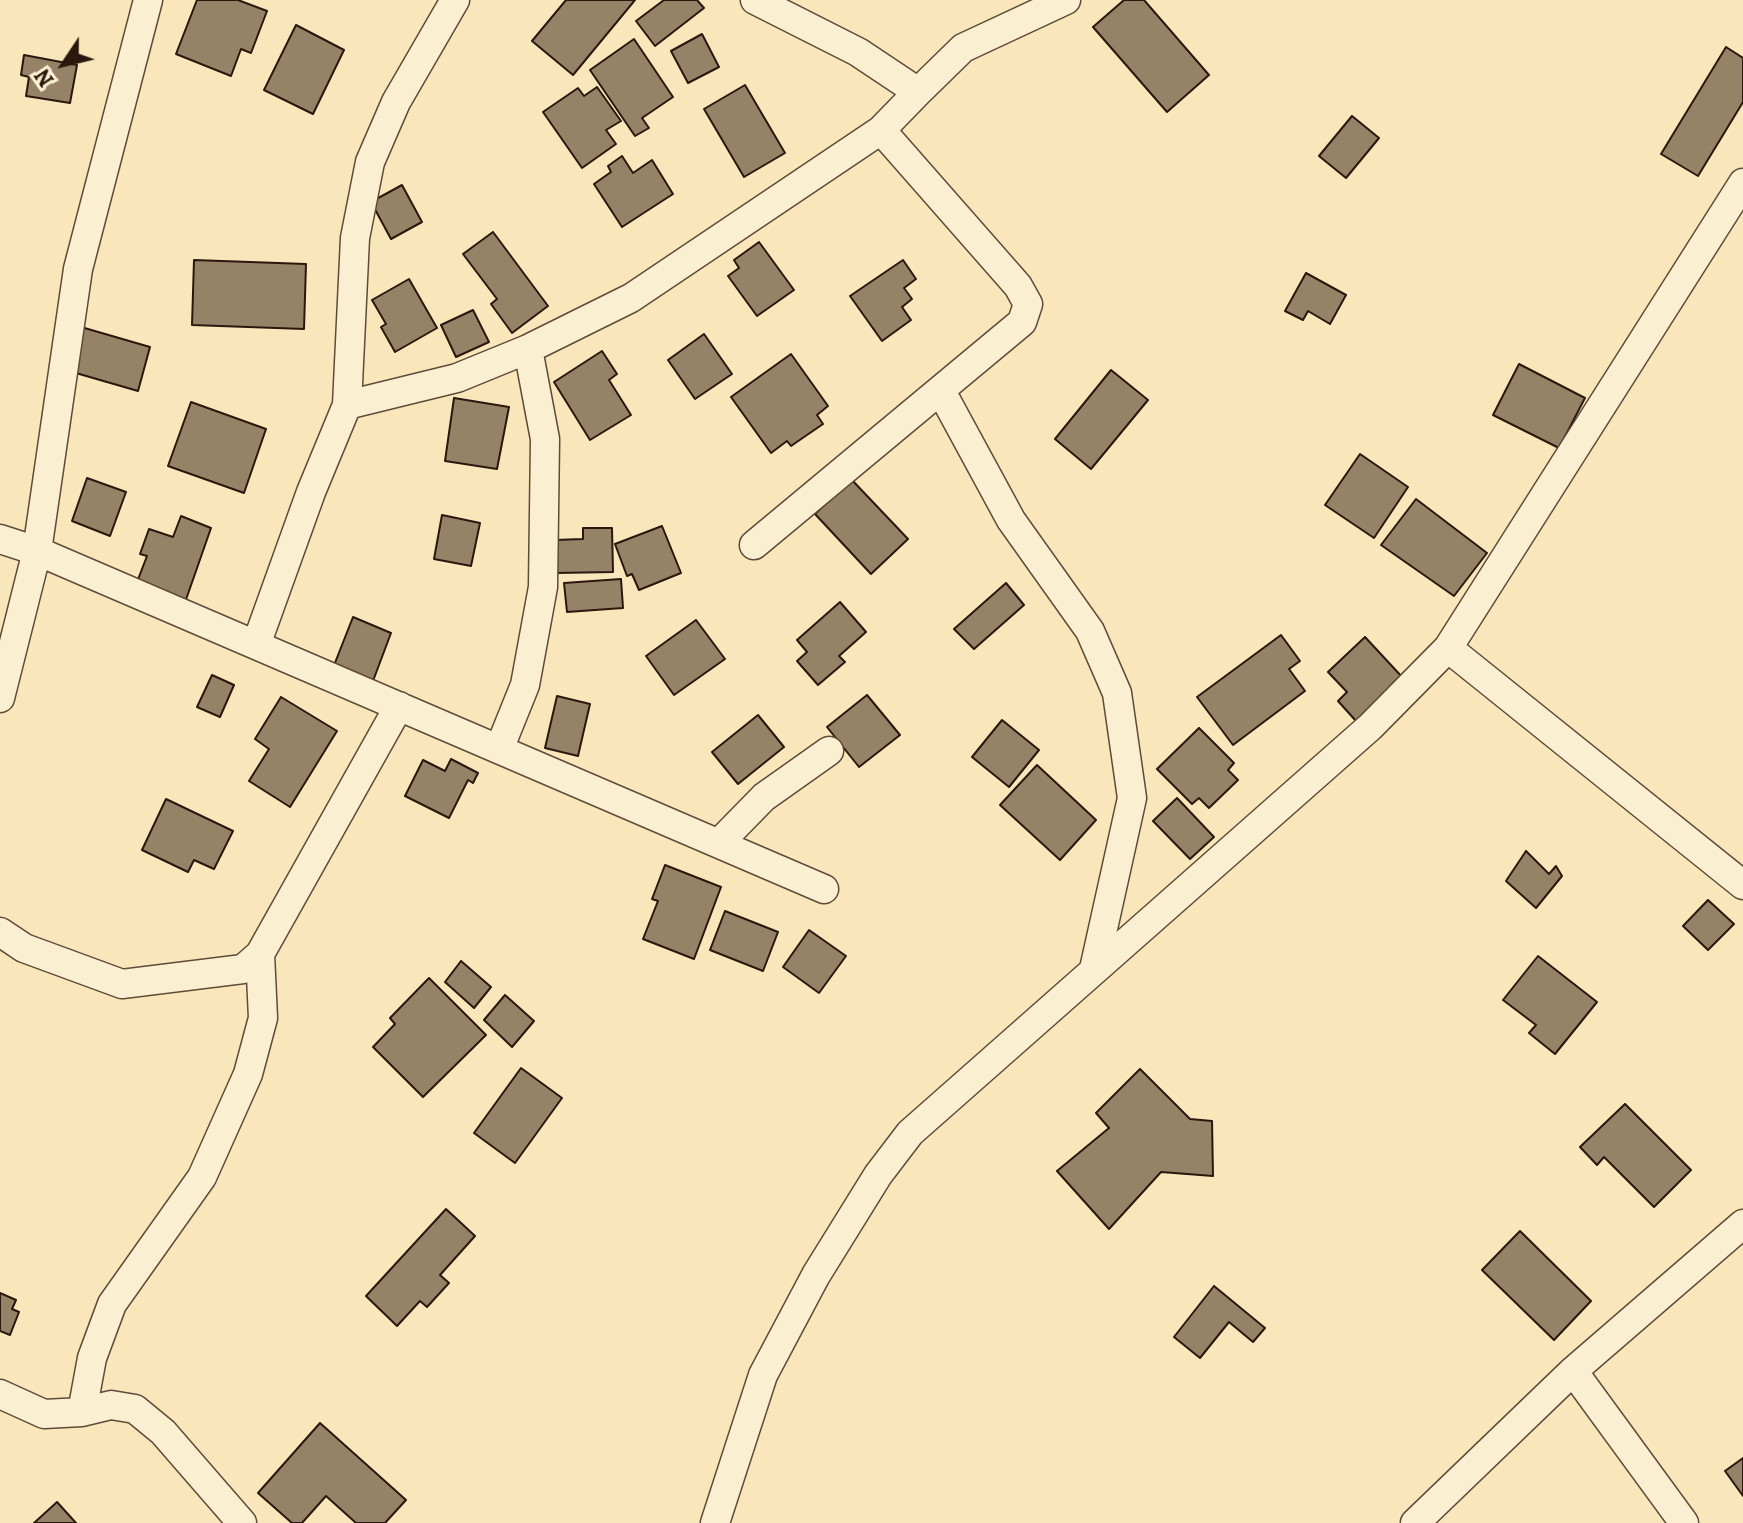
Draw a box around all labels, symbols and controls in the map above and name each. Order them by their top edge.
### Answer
north arrow [24,24,104,104]
text: N [27,63,61,93]

